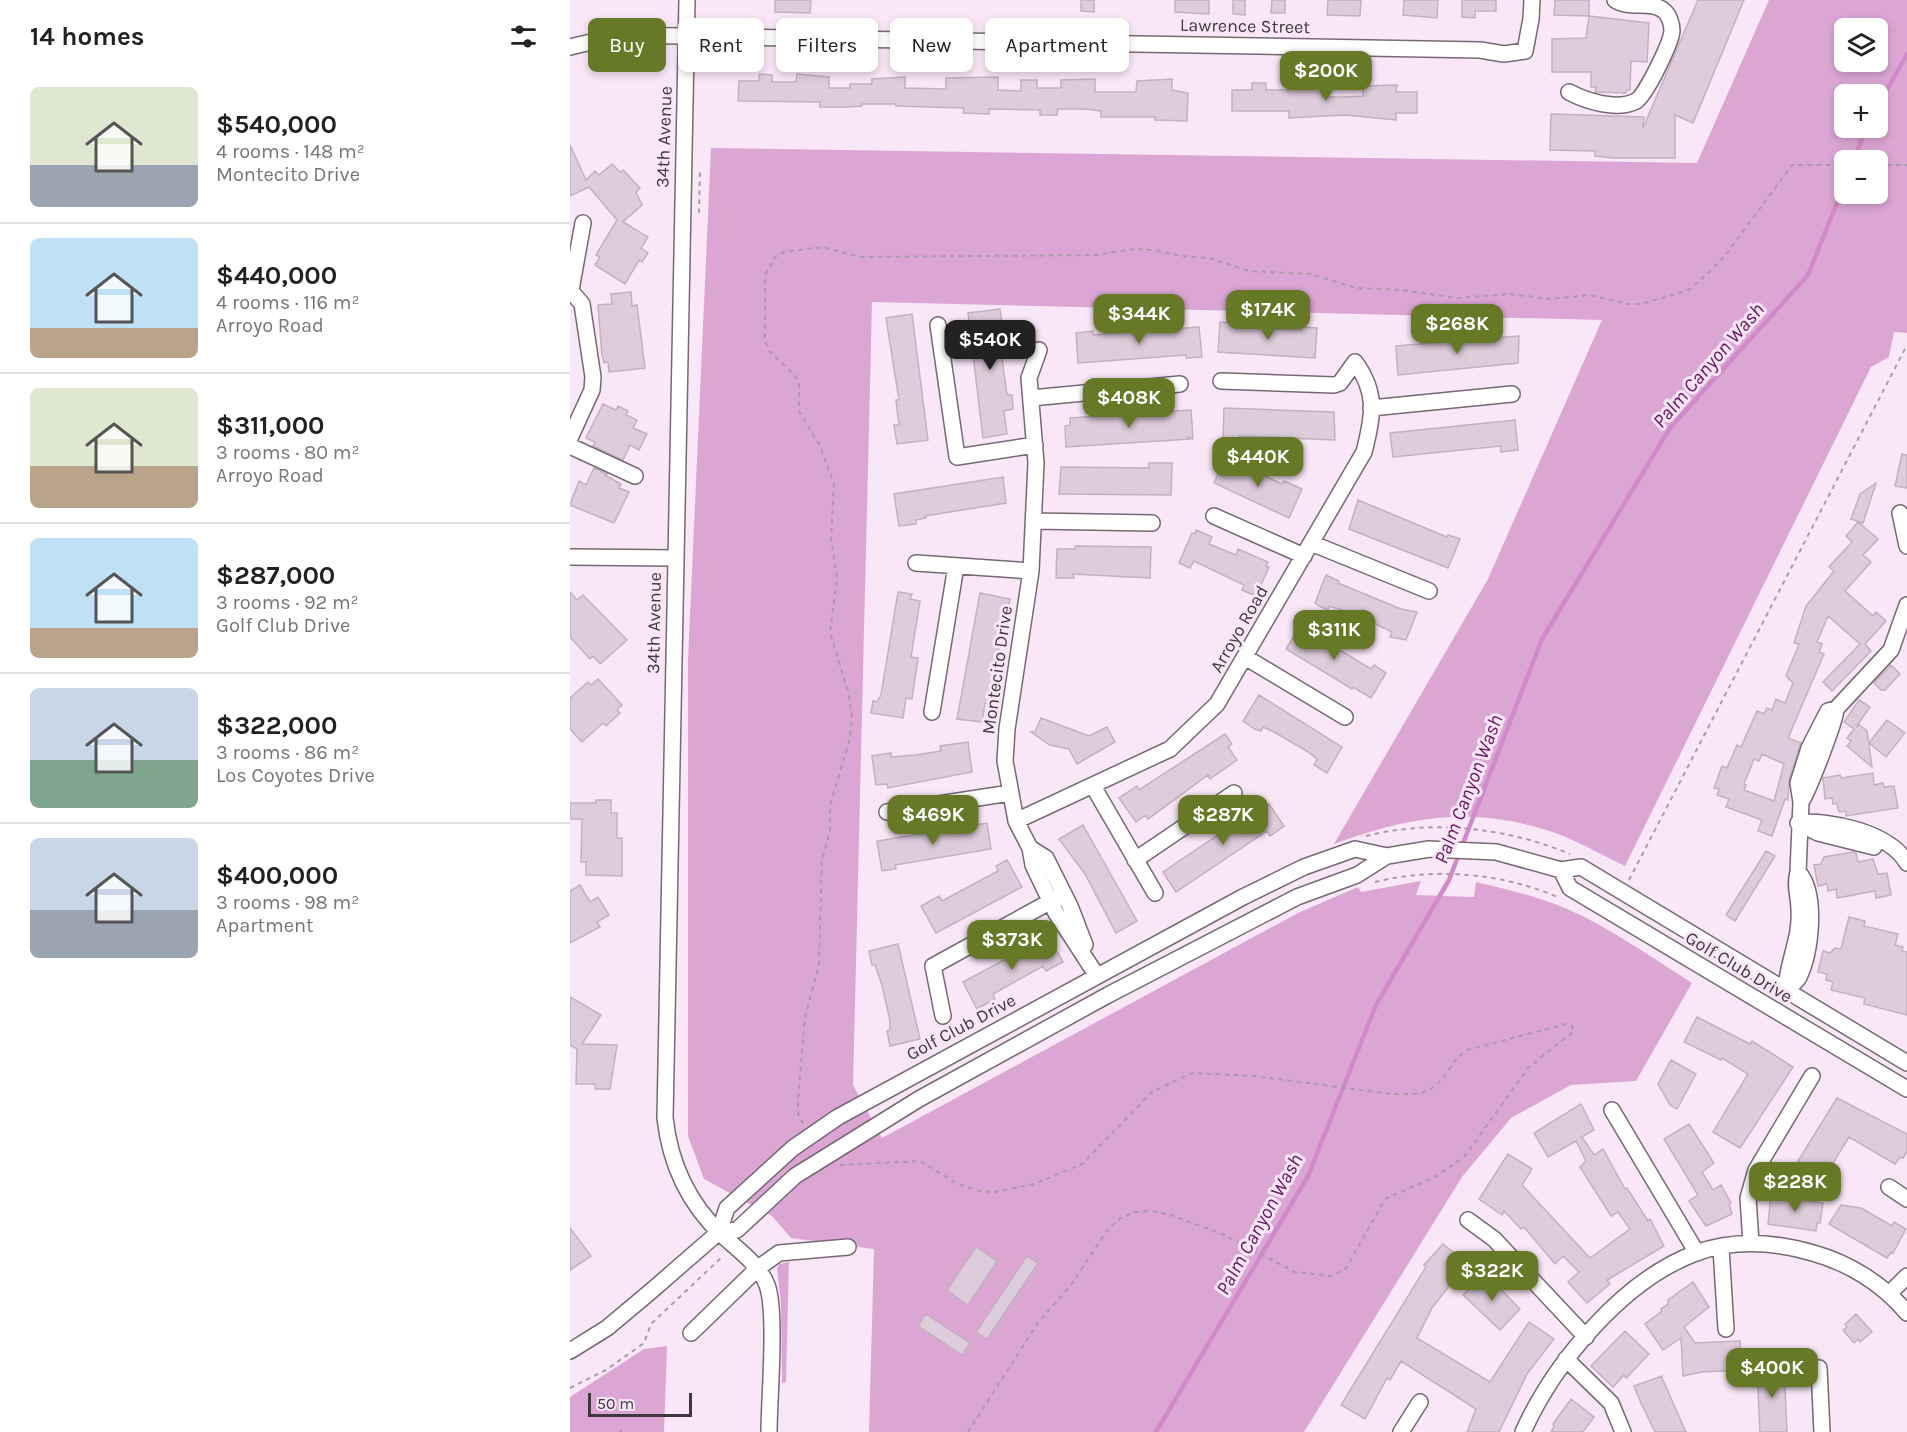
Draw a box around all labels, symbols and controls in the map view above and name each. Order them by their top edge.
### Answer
street label: Lawrence Street [1180,14,1311,38]
chip: Buy [588,18,666,72]
chip: Rent [678,18,764,72]
chip: Filters [776,18,878,72]
chip: New [890,18,973,72]
chip: Apartment [985,18,1129,72]
map controls [1834,18,1888,204]
button: layers [1834,18,1888,72]
icon: filters [507,20,540,53]
text: 14 homes [30,21,144,52]
pin: $200K [1284,51,1368,102]
text: $200K [1294,59,1358,82]
button: + [1834,84,1888,138]
street label: 34th Avenue [651,86,677,188]
text: $540,000 [216,109,337,140]
icon: home [78,111,150,183]
text: 4 rooms · 148 m² [216,140,365,163]
button: − [1834,150,1888,204]
text: Montecito Drive [216,163,360,186]
text: $440,000 [216,260,337,291]
icon: home [78,262,150,334]
pin: $174K [1226,290,1310,341]
text: 4 rooms · 116 m² [216,291,359,314]
pin: $344K [1097,294,1181,345]
text: $174K [1240,298,1296,321]
water label: Palm Canyon Wash [1648,298,1769,432]
text: $344K [1107,302,1171,325]
pin: $268K [1415,304,1499,355]
text: $268K [1425,312,1489,335]
text: Arroyo Road [216,314,324,337]
pin: $540K [948,320,1032,371]
text: $540K [958,328,1022,351]
pin: $408K [1087,378,1171,429]
text: $408K [1097,386,1161,409]
text: $311,000 [216,410,325,441]
icon: home [78,412,150,484]
pin: $440K [1216,437,1300,488]
text: 3 rooms · 80 m² [216,441,360,464]
text: $440K [1226,445,1290,468]
text: Arroyo Road [216,464,324,487]
text: $287,000 [216,560,335,591]
icon: home [78,562,150,634]
street label: 34th Avenue [642,572,666,674]
street label: Arroyo Road [1205,581,1273,677]
text: 3 rooms · 92 m² [216,591,359,614]
street label: Montecito Drive [977,604,1017,736]
pin: $311K [1292,610,1376,661]
text: Golf Club Drive [216,614,350,637]
text: $311K [1307,618,1361,641]
text: $322,000 [216,710,337,741]
water label: Palm Canyon Wash [1429,711,1507,867]
icon: home [78,712,150,784]
text: 3 rooms · 86 m² [216,741,359,764]
text: Los Coyotes Drive [216,764,375,787]
pin: $469K [891,795,975,846]
pin: $287K [1181,795,1265,846]
text: $469K [901,803,965,826]
text: $287K [1192,803,1254,826]
text: $400,000 [216,860,338,891]
icon: home [78,862,150,934]
text: 3 rooms · 98 m² [216,891,359,914]
text: Apartment [216,914,314,937]
pin: $373K [970,920,1054,971]
street label: Golf Club Drive [1682,926,1796,1008]
text: $373K [981,928,1043,951]
street label: Golf Club Drive [902,989,1020,1065]
water label: Palm Canyon Wash [1211,1150,1308,1299]
pin: $228K [1753,1162,1837,1213]
text: $228K [1763,1170,1827,1193]
pin: $322K [1450,1251,1534,1302]
text: $322K [1460,1259,1524,1282]
pin: $400K [1730,1348,1814,1399]
text: $400K [1740,1356,1804,1379]
scale bar [588,1390,692,1418]
text: 50 m [597,1394,634,1413]

